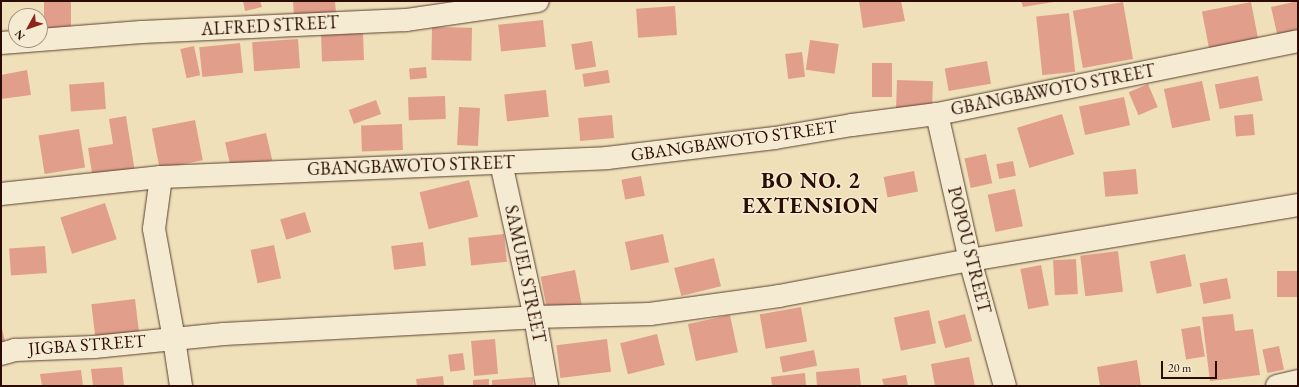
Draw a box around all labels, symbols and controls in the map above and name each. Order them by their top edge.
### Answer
north arrow [8,8,48,48]
street label: ALFRED STREET [201,12,339,40]
text: N [11,27,28,43]
street label: GBANGBAWOTO STREET [949,60,1157,120]
street label: GBANGBAWOTO STREET [630,116,838,166]
street label: GBANGBAWOTO STREET [307,152,515,180]
district label: BO NO. 2 EXTENSION [742,167,880,218]
street label: POPOU STREET [943,184,995,316]
street label: SAMUEL STREET [500,203,550,345]
street label: JIGBA STREET [28,330,146,360]
scale bar [1163,353,1219,379]
text: 20 m [1168,360,1191,376]

